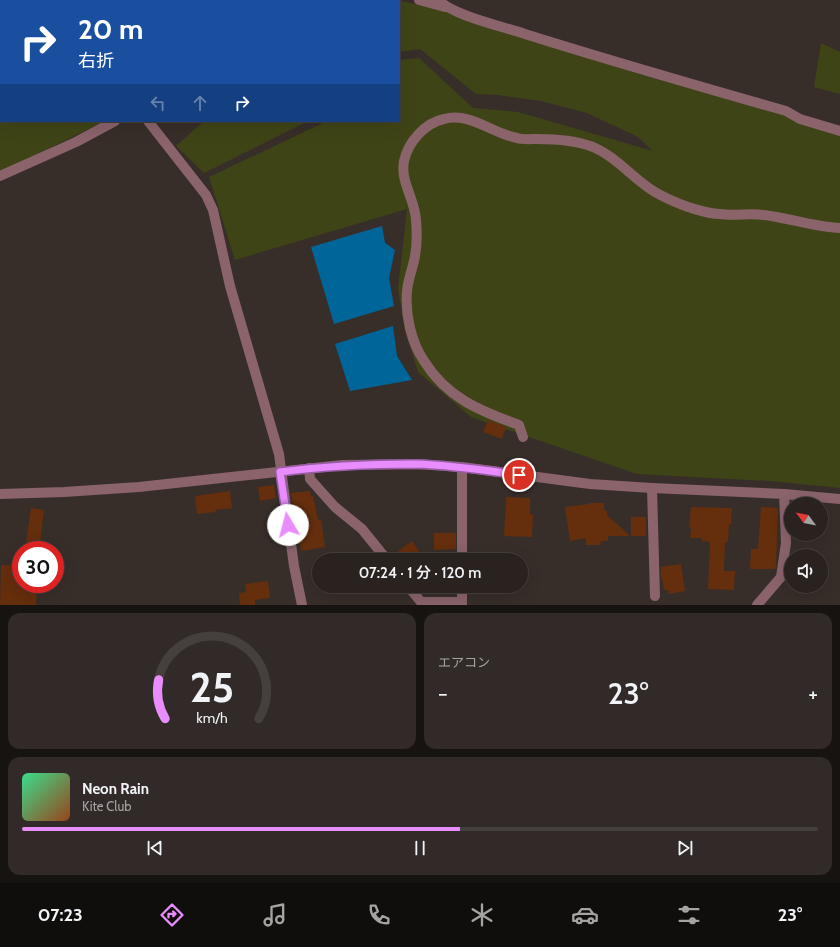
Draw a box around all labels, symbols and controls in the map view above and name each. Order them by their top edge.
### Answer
text: 20 m [78,12,143,46]
icon: right [12,16,64,68]
text: 右折 [78,50,114,72]
icon: left [147,92,169,114]
icon: ahead [189,92,211,114]
icon: right [231,92,253,114]
pin [502,458,536,492]
icon: arrive [508,464,530,486]
north arrow [784,497,828,541]
map controls [784,497,828,593]
position arrow [267,504,309,546]
speed limit sign: 30 [12,541,64,593]
button: sound [784,549,828,593]
text: 07:24 · 1 分 · 120 m [359,564,481,582]
text: エアコン [438,654,490,670]
text: 25 [190,662,234,712]
text: 23° [608,675,648,712]
text: − [438,680,448,707]
text: + [808,680,818,707]
text: km/h [196,709,228,727]
text: Neon Rain [82,780,149,798]
text: Kite Club [82,798,131,814]
icon: previous [144,837,166,859]
icon: pause [409,837,431,859]
icon: next [674,837,696,859]
icon: directions [158,901,186,929]
icon: music [261,901,289,929]
icon: phone [365,901,393,929]
icon: climate [468,901,496,929]
icon: car [571,901,599,929]
icon: filters [675,901,703,929]
text: 07:23 [38,904,83,926]
text: 23° [778,904,802,926]

